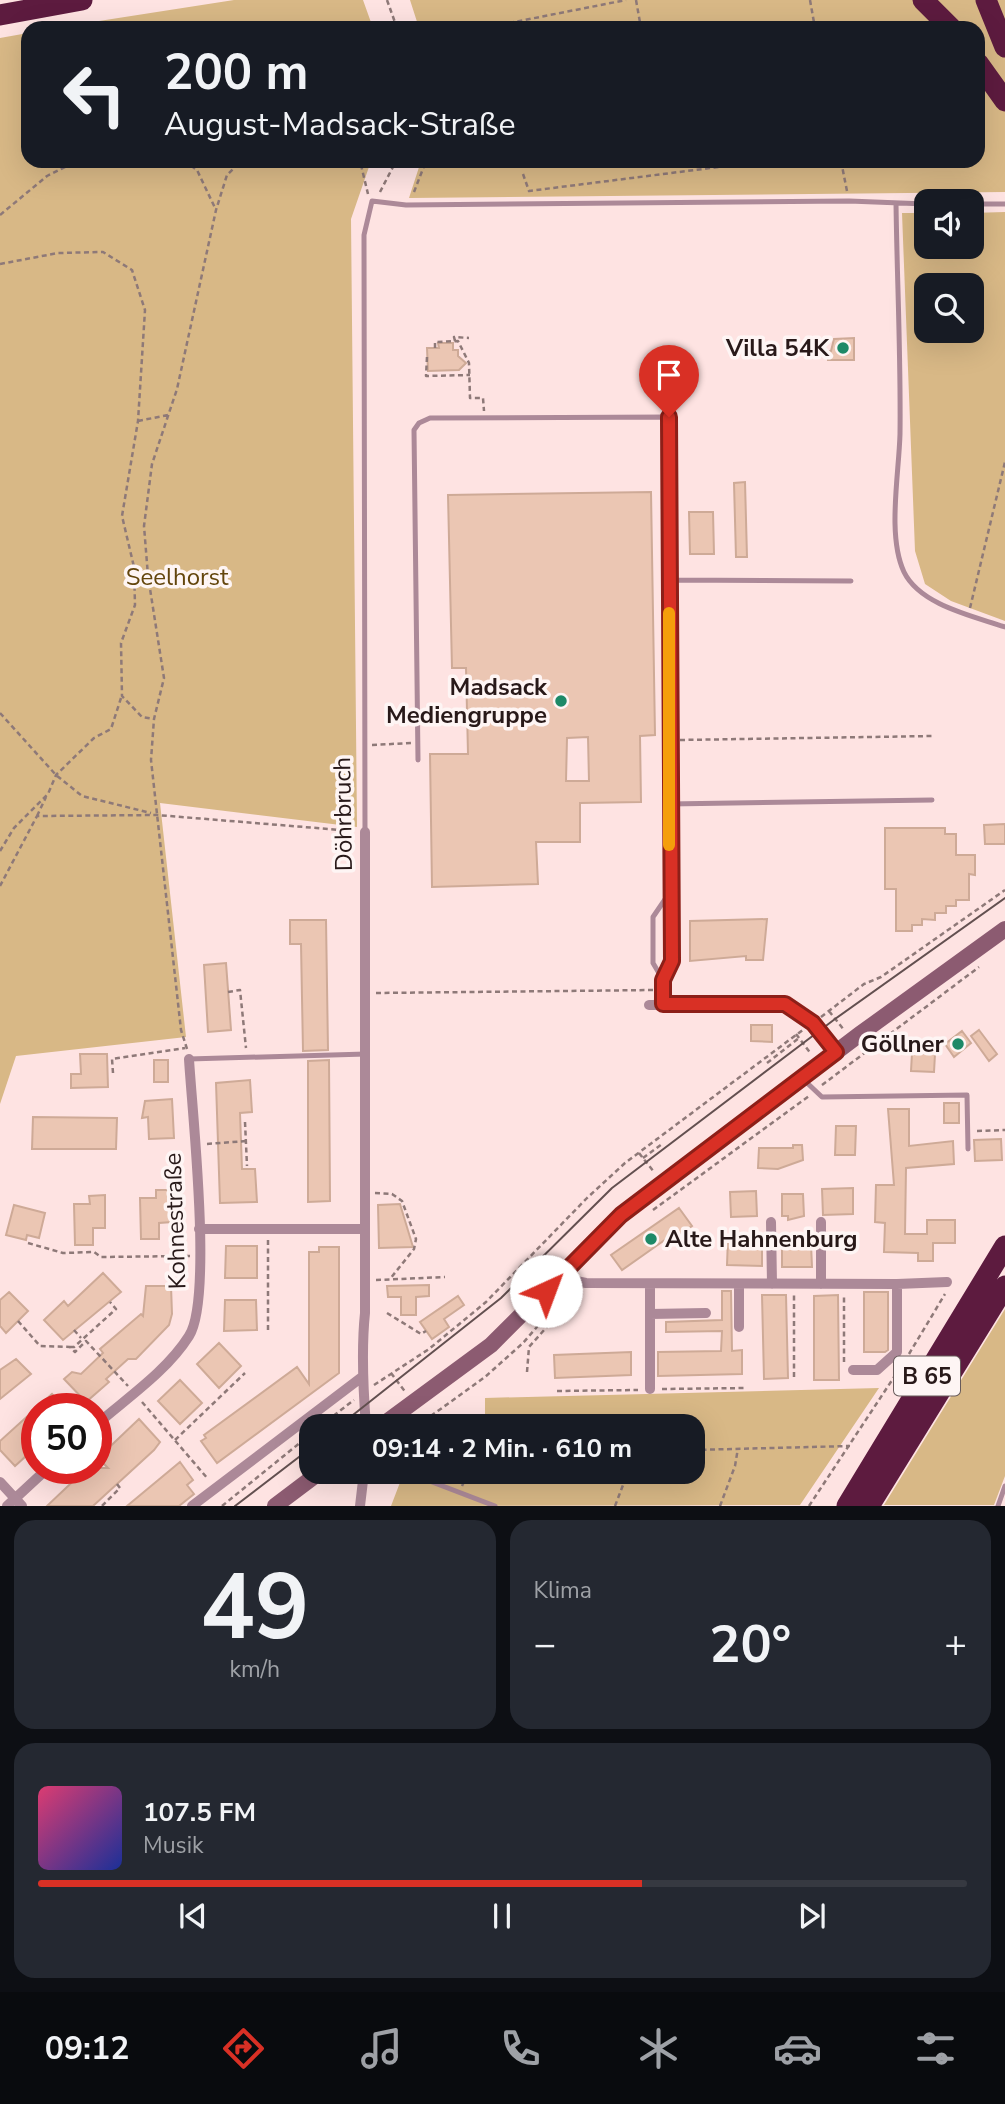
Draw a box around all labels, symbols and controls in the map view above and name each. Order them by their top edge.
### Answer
text: 200 m [164,39,308,106]
icon: left [49,49,140,140]
text: August-Madsack-Straße [164,103,516,146]
map controls [914,189,984,343]
button: sound [914,189,984,259]
button: search [914,273,984,343]
place label: Villa 54K [725,332,830,364]
marker: Villa 54K [835,340,851,356]
pin [639,345,699,417]
icon: arrive [650,356,688,394]
park label: Seelhorst [126,561,229,593]
place label: Madsack Mediengruppe [386,671,548,731]
marker: Madsack Mediengruppe [553,693,569,709]
street label: Döhrbruch [326,757,360,871]
place label: Göllner [861,1028,945,1060]
marker: Göllner [950,1036,966,1052]
street label: Kohnestraße [157,1152,193,1290]
place label: Alte Hahnenburg [665,1223,858,1255]
marker: Alte Hahnenburg [643,1231,659,1247]
position arrow [509,1254,583,1328]
road number: B 65 [894,1357,960,1396]
speed limit sign: 50 [21,1393,112,1484]
text: 09:14 · 2 Min. · 610 m [372,1431,632,1466]
text: 49 [200,1546,309,1670]
text: Klima [534,1575,592,1606]
text: 20° [709,1609,791,1680]
text: − [534,1619,556,1670]
text: + [944,1619,967,1670]
text: km/h [229,1654,280,1685]
text: 107.5 FM [143,1795,256,1830]
text: Musik [143,1830,203,1861]
icon: previous [174,1897,212,1935]
icon: pause [483,1897,521,1935]
icon: next [793,1897,831,1935]
icon: directions [219,2024,268,2073]
icon: music [357,2024,406,2073]
icon: phone [496,2024,545,2073]
icon: climate [634,2024,683,2073]
icon: car [773,2024,822,2073]
icon: filters [911,2024,960,2073]
text: 09:12 [45,2027,129,2070]

